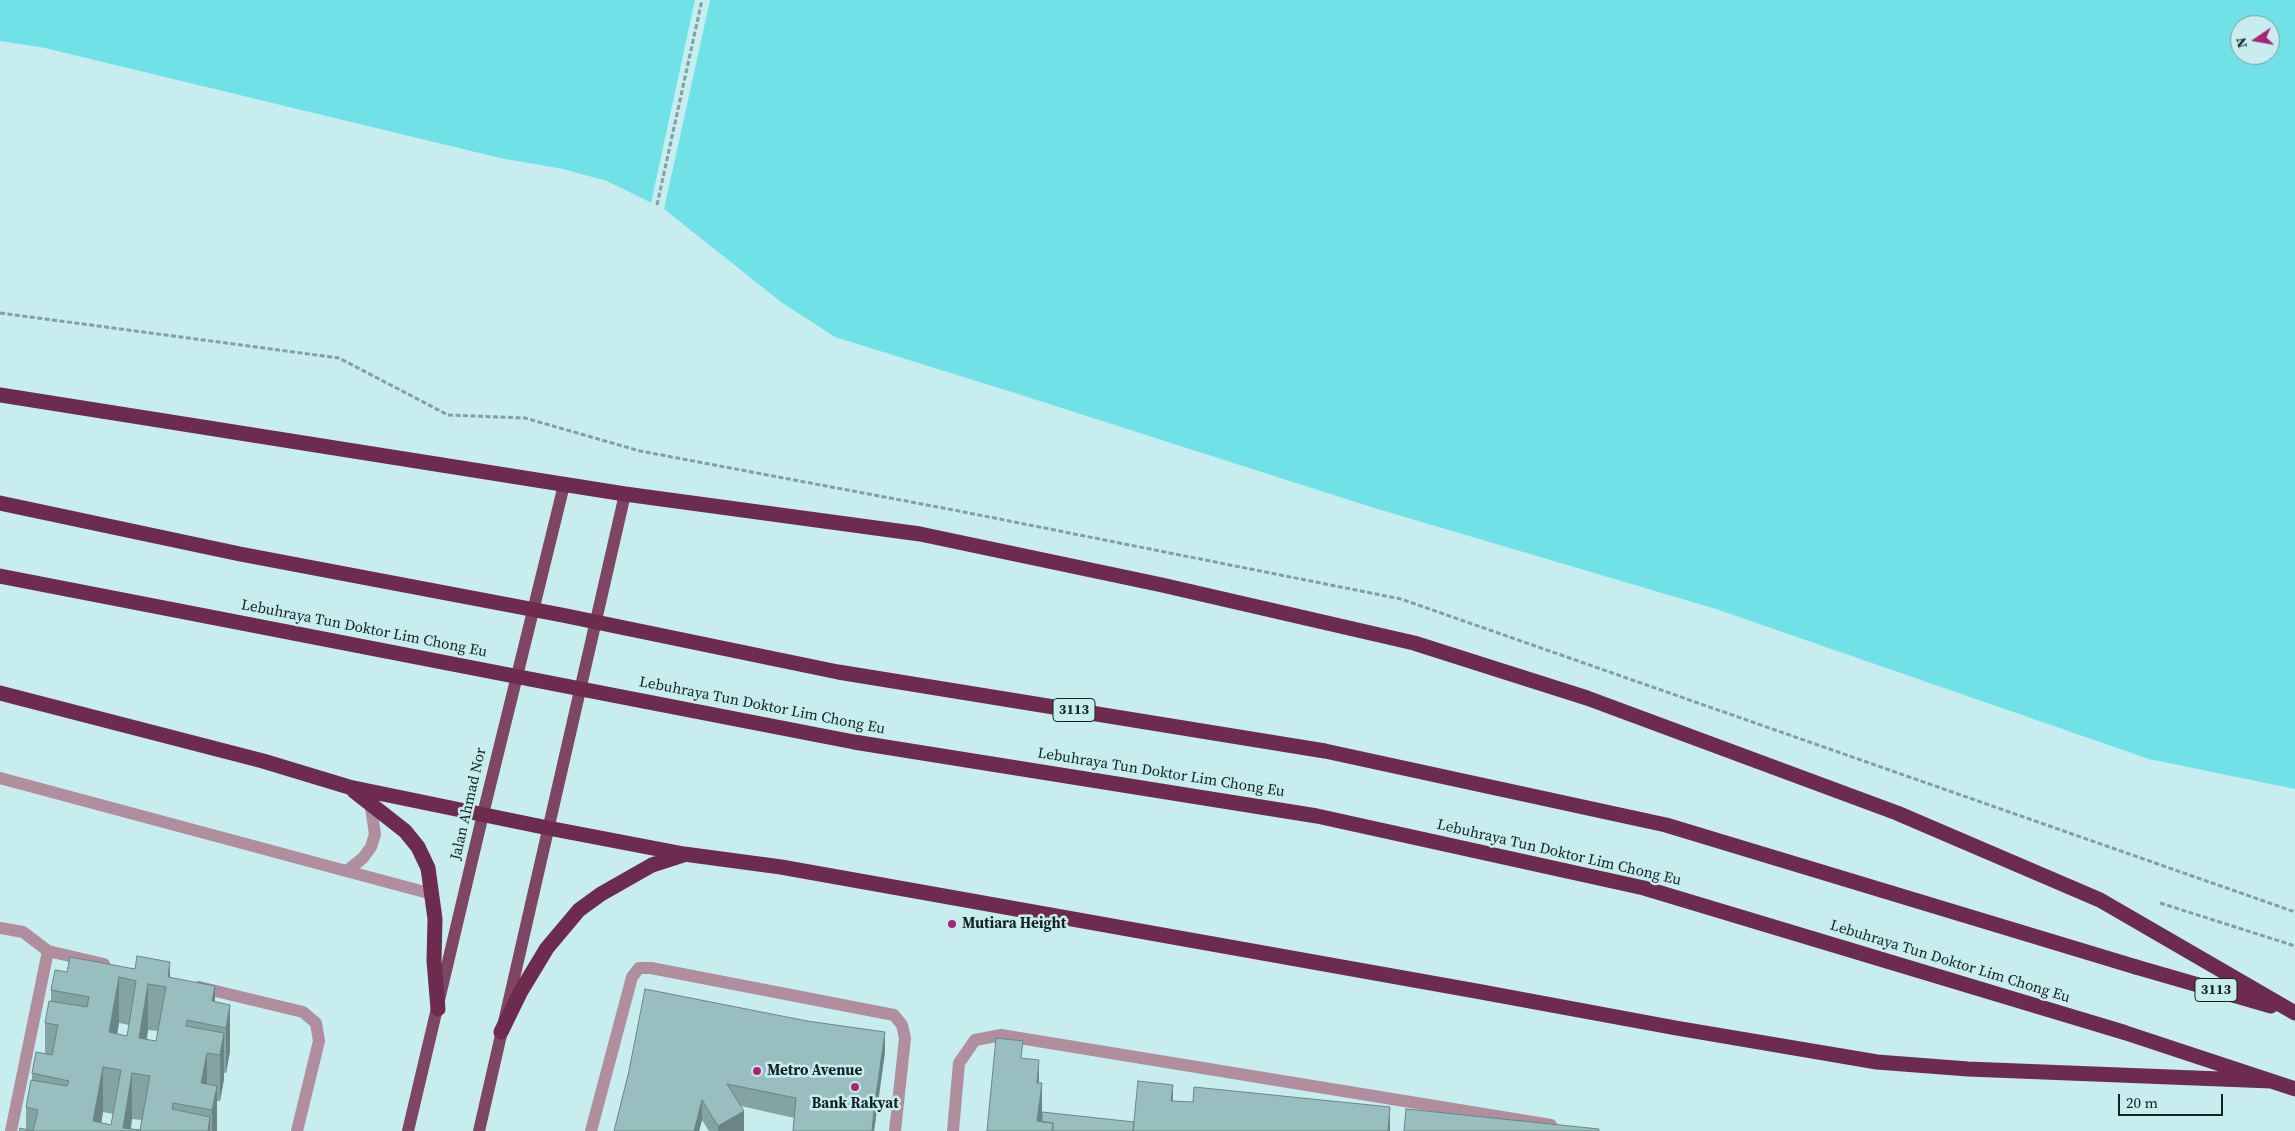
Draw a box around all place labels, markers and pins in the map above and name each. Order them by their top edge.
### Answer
place label: Mutiara Height [962,915,1066,933]
marker: Mutiara Height [946,918,958,930]
place label: Metro Avenue [767,1062,862,1080]
marker: Metro Avenue [751,1065,763,1077]
marker: Bank Rakyat [849,1081,861,1093]
place label: Bank Rakyat [811,1095,899,1113]

